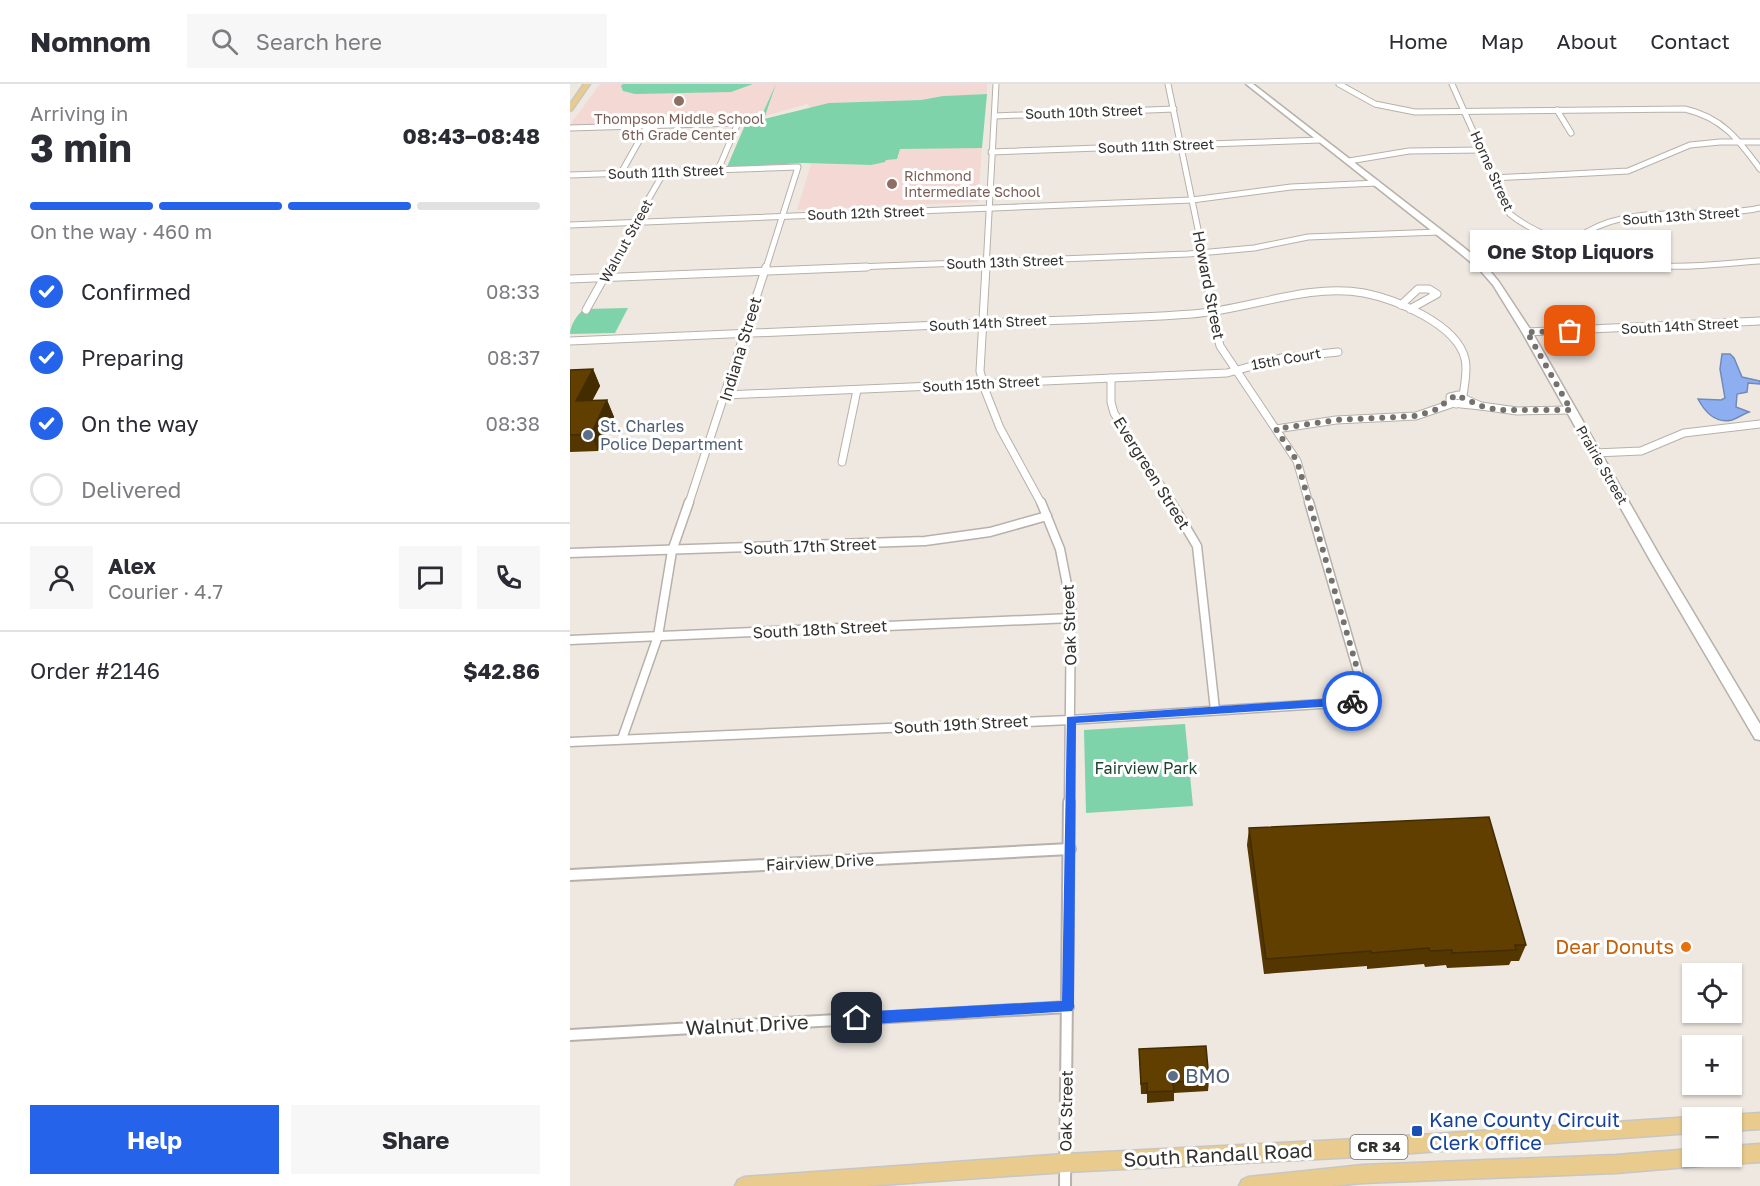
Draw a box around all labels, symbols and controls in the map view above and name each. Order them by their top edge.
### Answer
search box [187,14,607,68]
text: Nomnom [30,25,151,58]
icon: search [208,25,241,58]
text: Search here [256,28,382,55]
text: Home [1388,28,1448,54]
text: Map [1481,28,1524,54]
text: About [1557,28,1617,54]
text: Contact [1650,28,1730,54]
marker: Thompson Middle School 6th Grade Center [672,94,686,108]
text: Arriving in [30,101,128,125]
street label: South 10th Street [1025,101,1143,122]
place label: Thompson Middle School 6th Grade Center [594,110,764,143]
text: 08:43–08:48 [402,122,540,149]
text: 3 min [30,124,132,171]
street label: Horne Street [1467,128,1518,214]
street label: South 11th Street [1098,135,1214,156]
street label: South 11th Street [608,161,724,182]
place label: Richmond Intermediate School [904,167,1040,200]
marker: Richmond Intermediate School [885,177,899,191]
street label: Walnut Street [596,196,656,286]
street label: South 12th Street [807,202,925,223]
street label: South 13th Street [1622,203,1740,228]
text: On the way · 460 m [30,219,212,243]
street label: Howard Street [1189,229,1229,341]
callout: One Stop Liquors [1470,229,1670,271]
text: One Stop Liquors [1487,239,1654,263]
street label: South 13th Street [946,251,1064,272]
icon: check [30,275,63,308]
text: Confirmed [81,278,191,305]
text: 08:33 [486,279,540,303]
street label: Indiana Street [715,294,765,404]
pin [1544,305,1595,356]
street label: South 14th Street [929,311,1047,334]
icon: bag [1553,314,1586,347]
street label: South 14th Street [1621,314,1739,337]
icon: check [30,341,63,374]
text: Preparing [81,344,184,371]
street label: 15th Court [1250,344,1322,373]
text: 08:37 [487,345,540,369]
street label: South 15th Street [922,372,1040,395]
icon: check [30,407,63,440]
text: On the way [81,410,199,437]
text: 08:38 [486,411,540,435]
street label: Evergreen Street [1109,413,1195,533]
place label: St. Charles Police Department [600,416,743,454]
street label: Prairie Street [1573,422,1632,507]
marker: St. Charles Police Department [581,428,595,442]
text: Delivered [81,476,181,503]
street label: South 17th Street [743,534,877,558]
button: person [30,546,93,609]
button: chat [399,546,462,609]
button: phone [477,546,540,609]
text: Alex [108,552,156,579]
text: Courier · 4.7 [108,579,223,603]
street label: Oak Street [1058,584,1080,666]
street label: South 18th Street [752,615,888,643]
text: Order #2146 [30,657,160,684]
text: $42.86 [463,657,540,684]
courier [1322,671,1382,731]
icon: bike [1336,685,1369,718]
street label: South 19th Street [893,710,1029,738]
park label: Fairview Park [1094,758,1198,778]
street label: Fairview Drive [765,849,875,875]
place label: Dear Donuts [1555,934,1674,958]
marker: Dear Donuts [1679,940,1693,954]
map controls [1682,963,1742,1167]
button: locate [1682,963,1742,1023]
pin [831,992,882,1043]
icon: home [840,1001,873,1034]
street label: Walnut Drive [685,1009,809,1039]
button: + [1682,1035,1742,1095]
place label: BMO [1185,1063,1230,1087]
marker: BMO [1166,1069,1180,1083]
street label: Oak Street [1055,1070,1077,1152]
button: Help [30,1105,279,1174]
button: Share [291,1105,540,1174]
place label: Kane County Circuit Clerk Office [1429,1107,1620,1154]
button: − [1682,1107,1742,1167]
marker: Kane County Circuit Clerk Office [1410,1124,1424,1138]
road number: CR 34 [1350,1135,1408,1159]
street label: South Randall Road [1123,1137,1313,1171]

